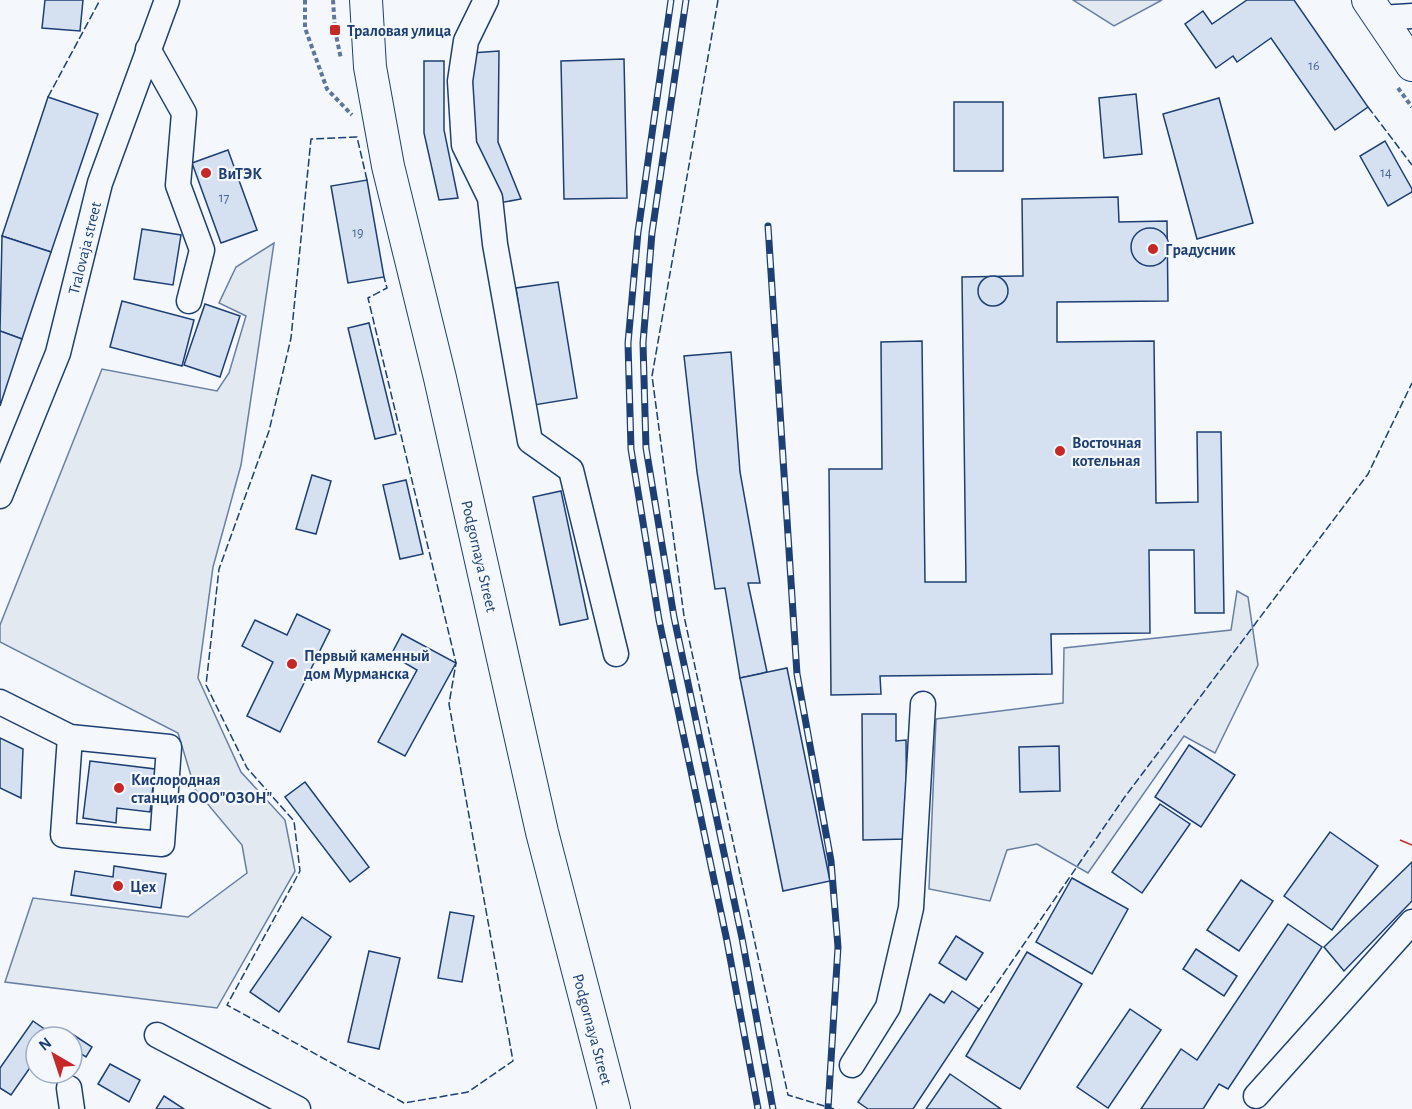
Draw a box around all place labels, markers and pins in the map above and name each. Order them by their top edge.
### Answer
marker: Траловая улица [328,23,342,37]
place label: Траловая улица [347,23,452,40]
marker: ВиТЭК [199,166,213,180]
place label: ВиТЭК [218,166,262,182]
marker: Градусник [1146,242,1160,256]
place label: Градусник [1165,242,1236,259]
place label: Восточная котельная [1072,435,1142,469]
marker: Восточная котельная [1053,444,1067,458]
place label: Первый каменный дом Мурманска [304,648,430,683]
marker: Первый каменный дом Мурманска [285,657,299,671]
place label: Кислородная станция ООО"ОЗОН" [131,772,273,806]
marker: Кислородная станция ООО"ОЗОН" [112,781,126,795]
marker: Цех [111,879,125,893]
place label: Цех [130,879,157,895]

